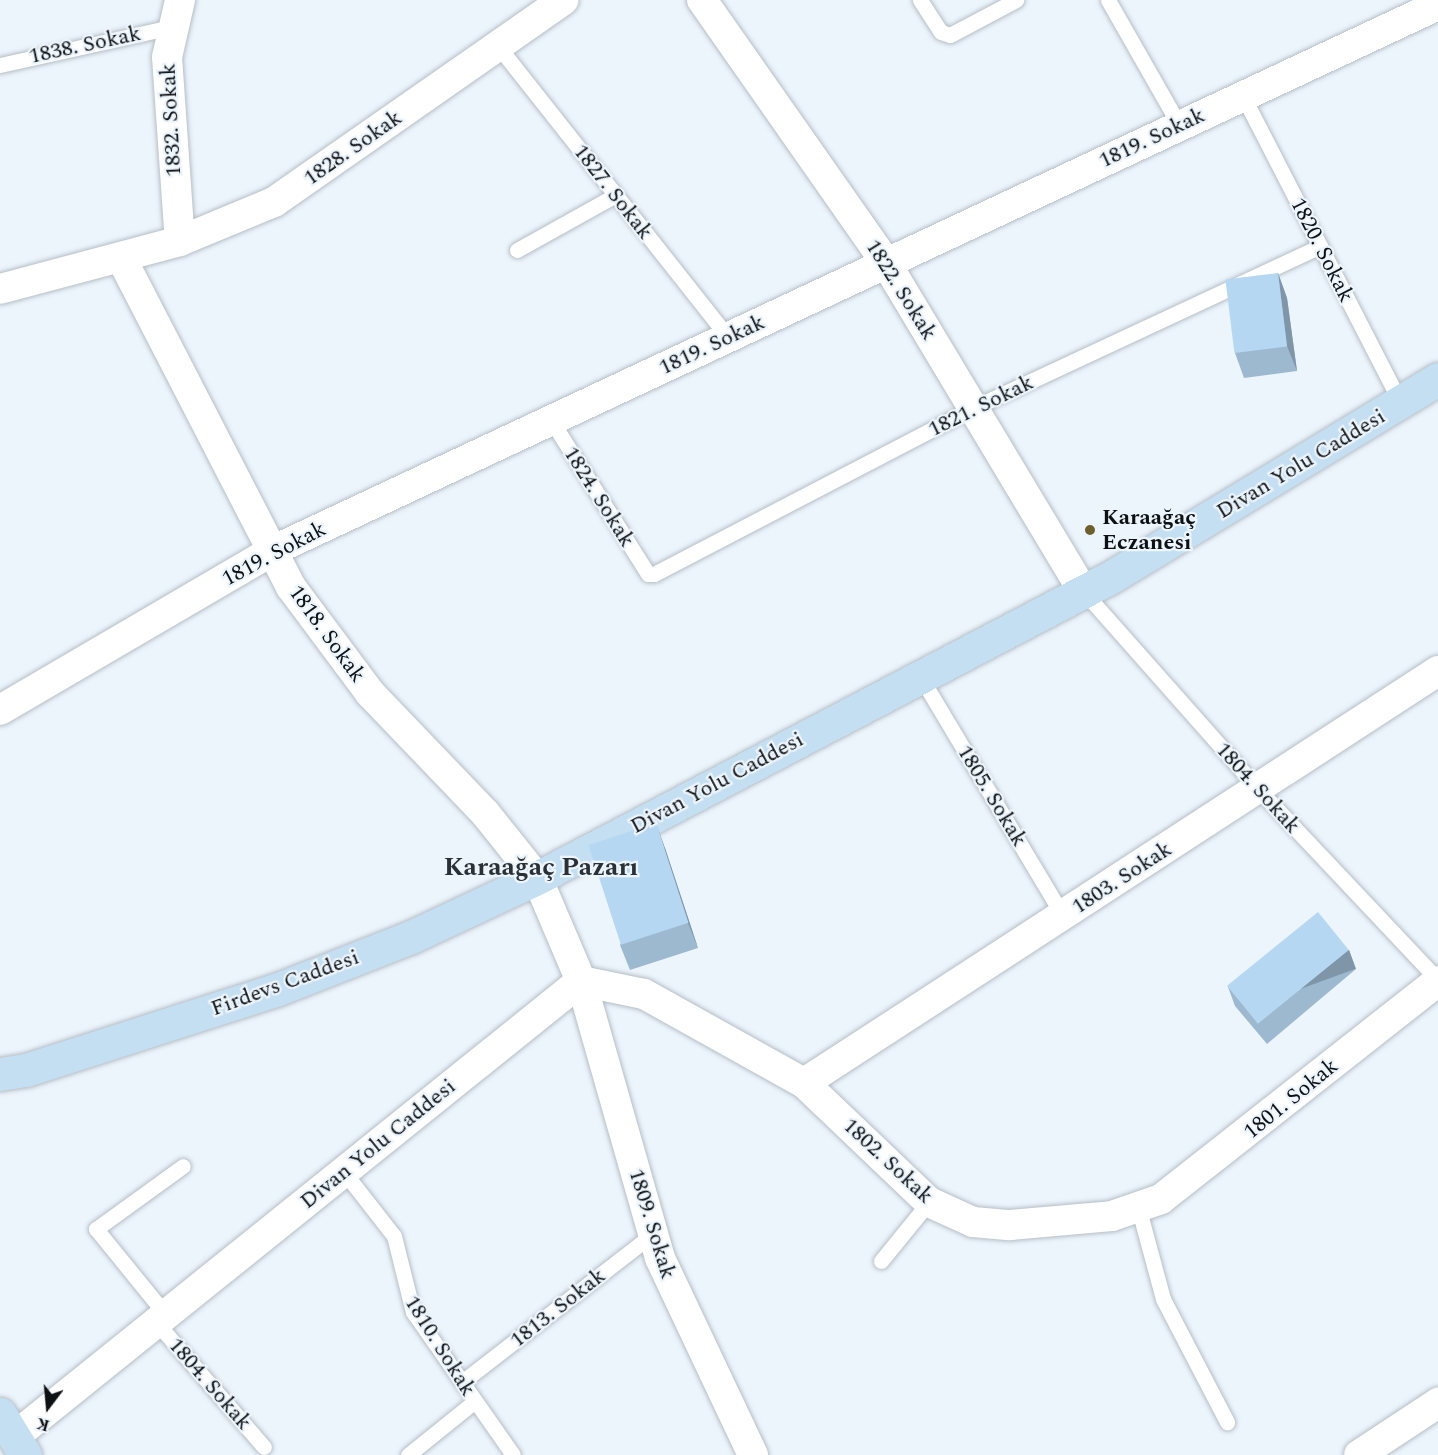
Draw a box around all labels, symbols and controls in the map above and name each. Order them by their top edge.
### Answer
street label: 1838. Sokak [27,20,143,70]
street label: 1832. Sokak [155,62,187,178]
street label: 1819. Sokak [1095,102,1209,174]
street label: 1828. Sokak [299,105,407,191]
street label: 1827. Sokak [568,139,658,245]
street label: 1820. Sokak [1284,193,1360,307]
street label: 1822. Sokak [860,235,942,345]
street label: 1819. Sokak [655,309,769,381]
street label: 1821. Sokak [924,369,1038,443]
street label: Divan Yolu Caddesi [1212,403,1390,525]
street label: 1824. Sokak [558,442,640,552]
place label: Karaağaç Eczanesi [1102,504,1196,556]
street label: 1819. Sokak [218,516,330,592]
marker: Karaağaç Eczanesi [1083,523,1097,537]
street label: 1818. Sokak [283,580,371,688]
street label: Divan Yolu Caddesi [626,726,808,840]
street label: 1804. Sokak [1210,737,1306,839]
street label: 1805. Sokak [951,740,1033,852]
street label: 1803. Sokak [1067,836,1177,920]
district label: Karaağaç Pazarı [444,852,638,884]
street label: Firdevs Caddesi [207,944,363,1022]
street label: 1801. Sokak [1238,1053,1344,1145]
street label: Divan Yolu Caddesi [295,1073,461,1215]
street label: 1802. Sokak [837,1113,939,1209]
street label: 1809. Sokak [623,1166,681,1282]
street label: 1813. Sokak [505,1263,611,1353]
street label: 1810. Sokak [399,1291,481,1401]
street label: 1804. Sokak [163,1332,257,1436]
north arrow [18,1377,78,1437]
text: K [34,1411,52,1438]

